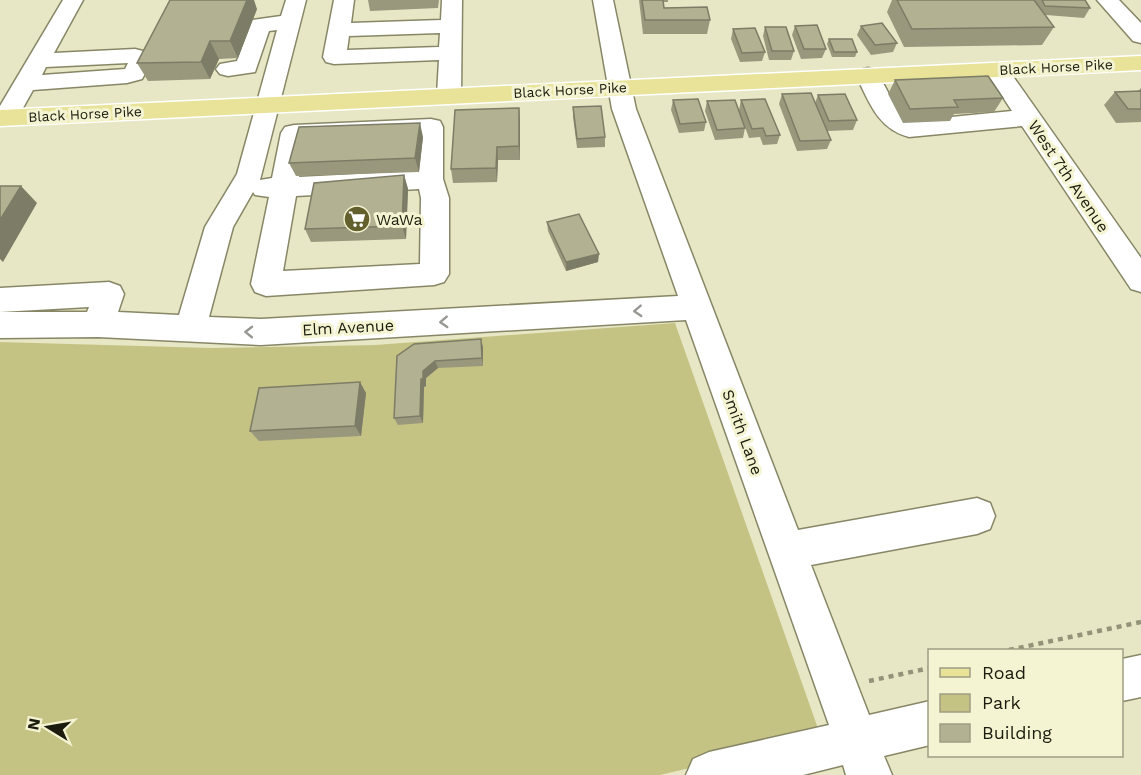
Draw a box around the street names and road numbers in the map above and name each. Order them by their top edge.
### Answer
street label: Black Horse Pike [999,56,1113,78]
street label: Black Horse Pike [513,79,627,101]
street label: Black Horse Pike [28,103,142,125]
street label: West 7th Avenue [1024,117,1113,236]
street label: Elm Avenue [302,316,394,339]
street label: Smith Lane [718,387,767,477]

